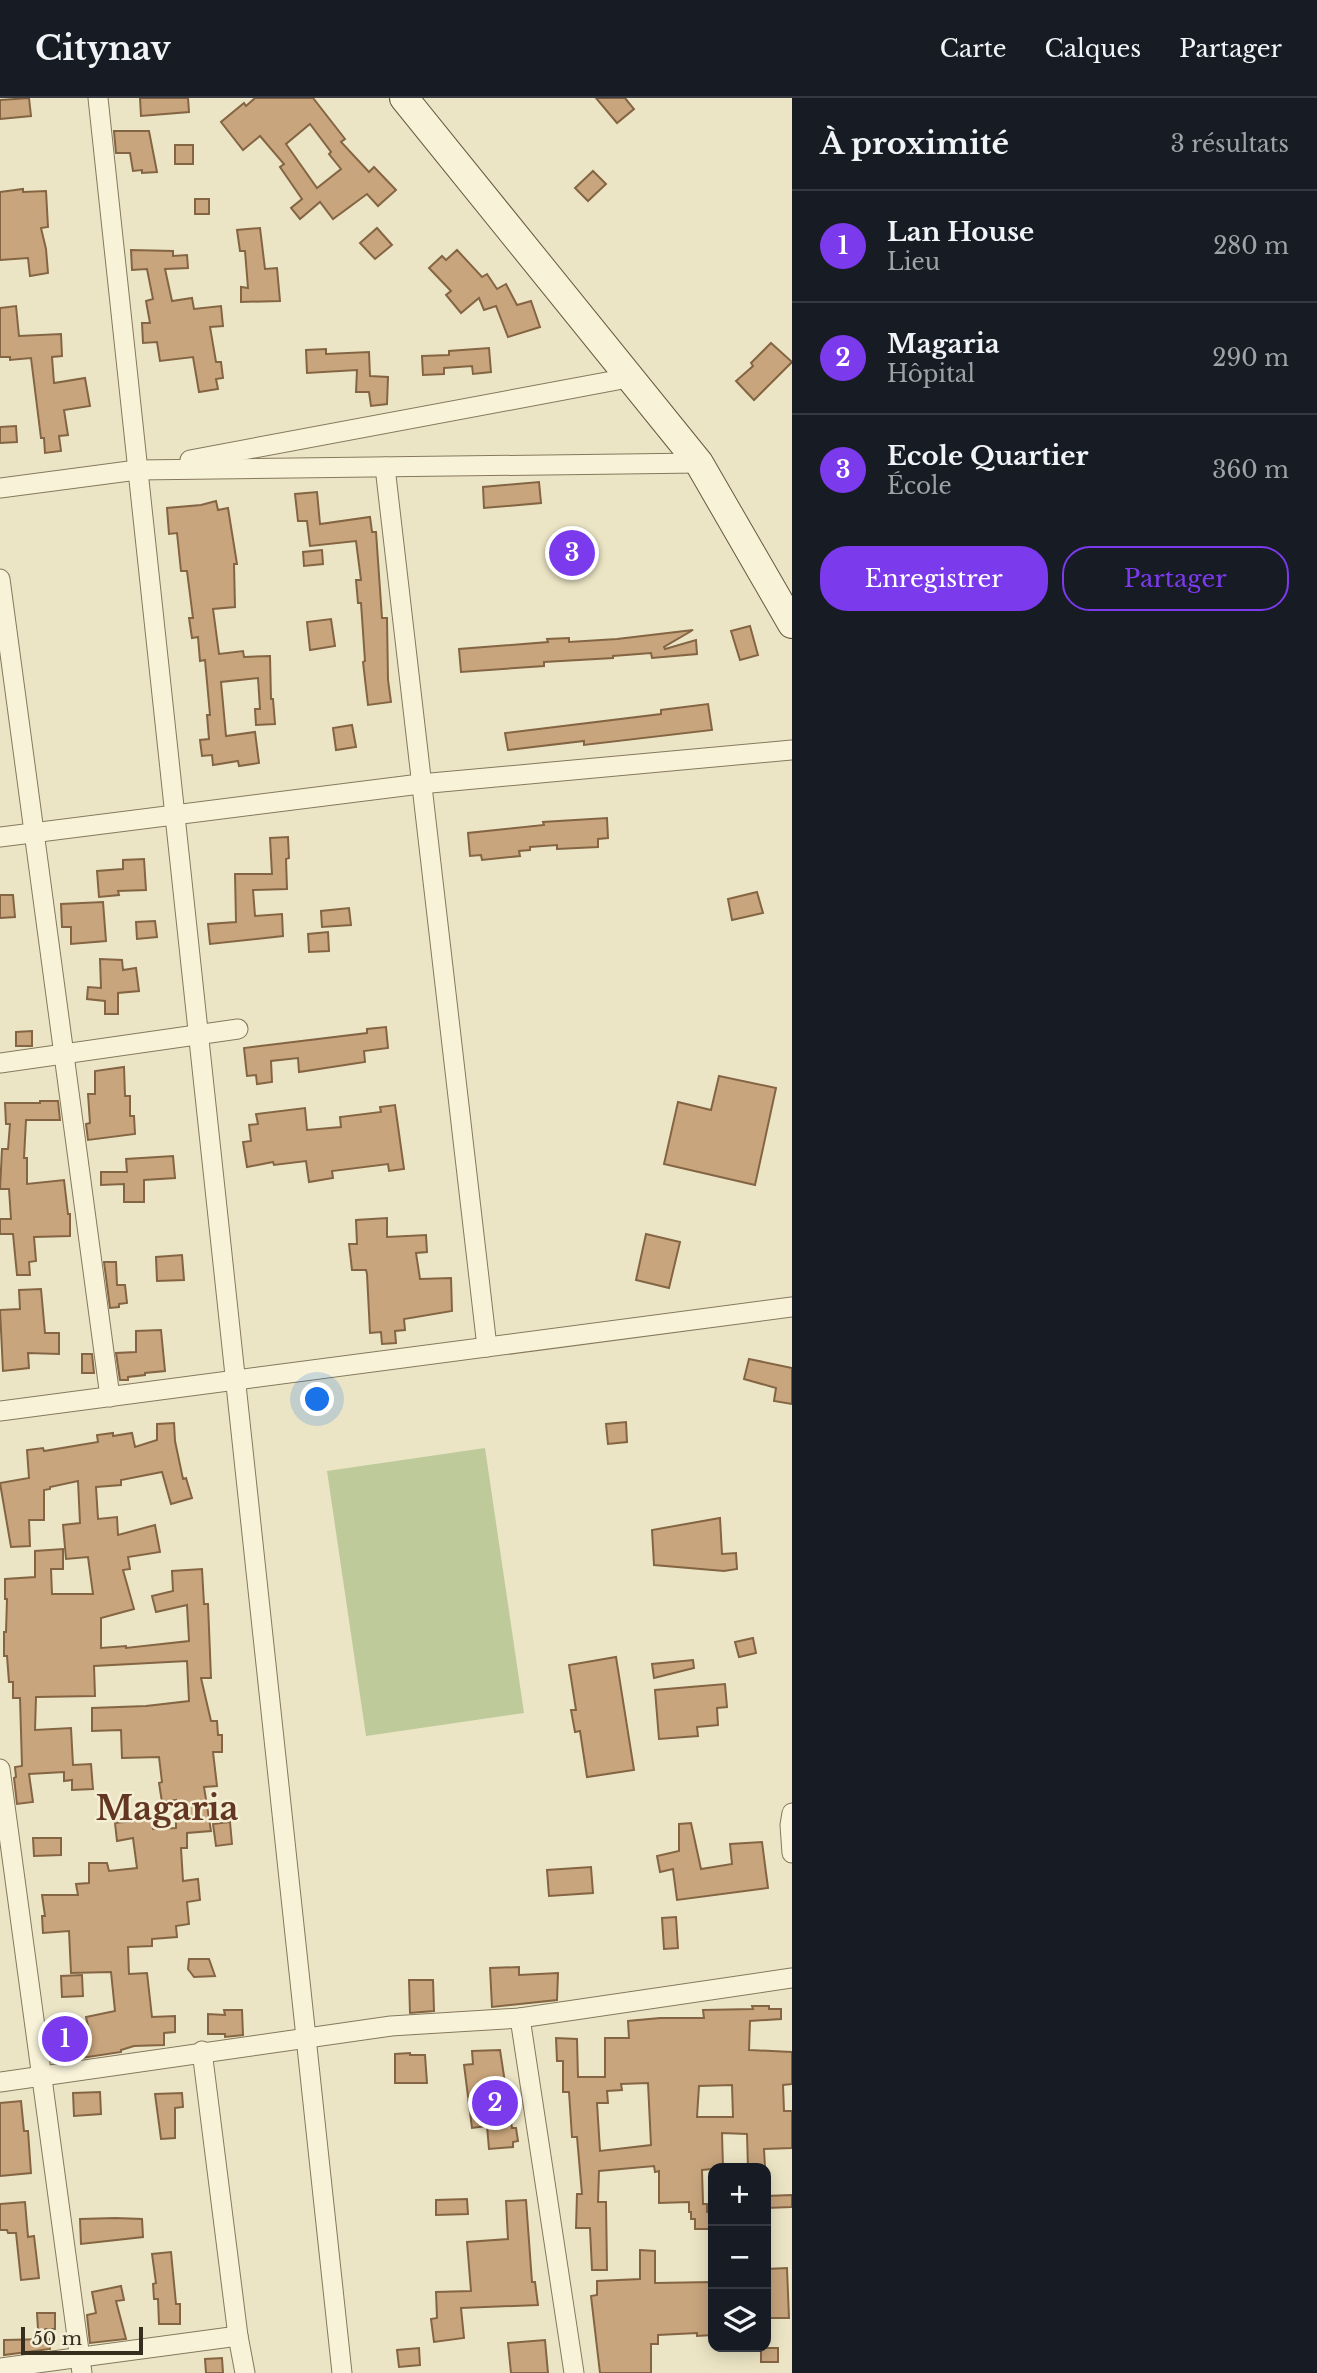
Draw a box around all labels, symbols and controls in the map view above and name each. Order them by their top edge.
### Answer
text: Citynav [35,28,171,69]
text: Carte [940,34,1006,63]
text: Calques [1044,34,1141,63]
text: Partager [1179,34,1282,63]
text: À proximité [820,125,1009,162]
text: 3 résultats [1170,130,1289,158]
text: Lan House [887,216,1034,248]
text: 1 [838,232,848,260]
text: 280 m [1213,232,1289,260]
text: Lieu [887,248,940,276]
text: Magaria [887,328,1000,360]
text: 2 [836,344,850,372]
text: 290 m [1212,344,1289,372]
text: Hôpital [887,360,975,388]
text: Ecole Quartier [887,440,1089,472]
text: 3 [836,456,850,484]
text: 360 m [1212,456,1289,484]
text: École [887,472,952,500]
pin: 3 [549,527,595,579]
button: Enregistrer [820,546,1048,611]
button: Partager [1062,546,1289,611]
your location [300,1382,334,1416]
district label: Magaria [95,1788,239,1829]
pin: 1 [42,2013,88,2065]
pin: 2 [472,2077,518,2129]
map controls [708,2163,771,2352]
button: + [708,2163,771,2226]
button: − [708,2226,771,2289]
button: layers [708,2289,771,2352]
scale bar [21,2324,144,2356]
text: 50 m [32,2327,82,2350]

